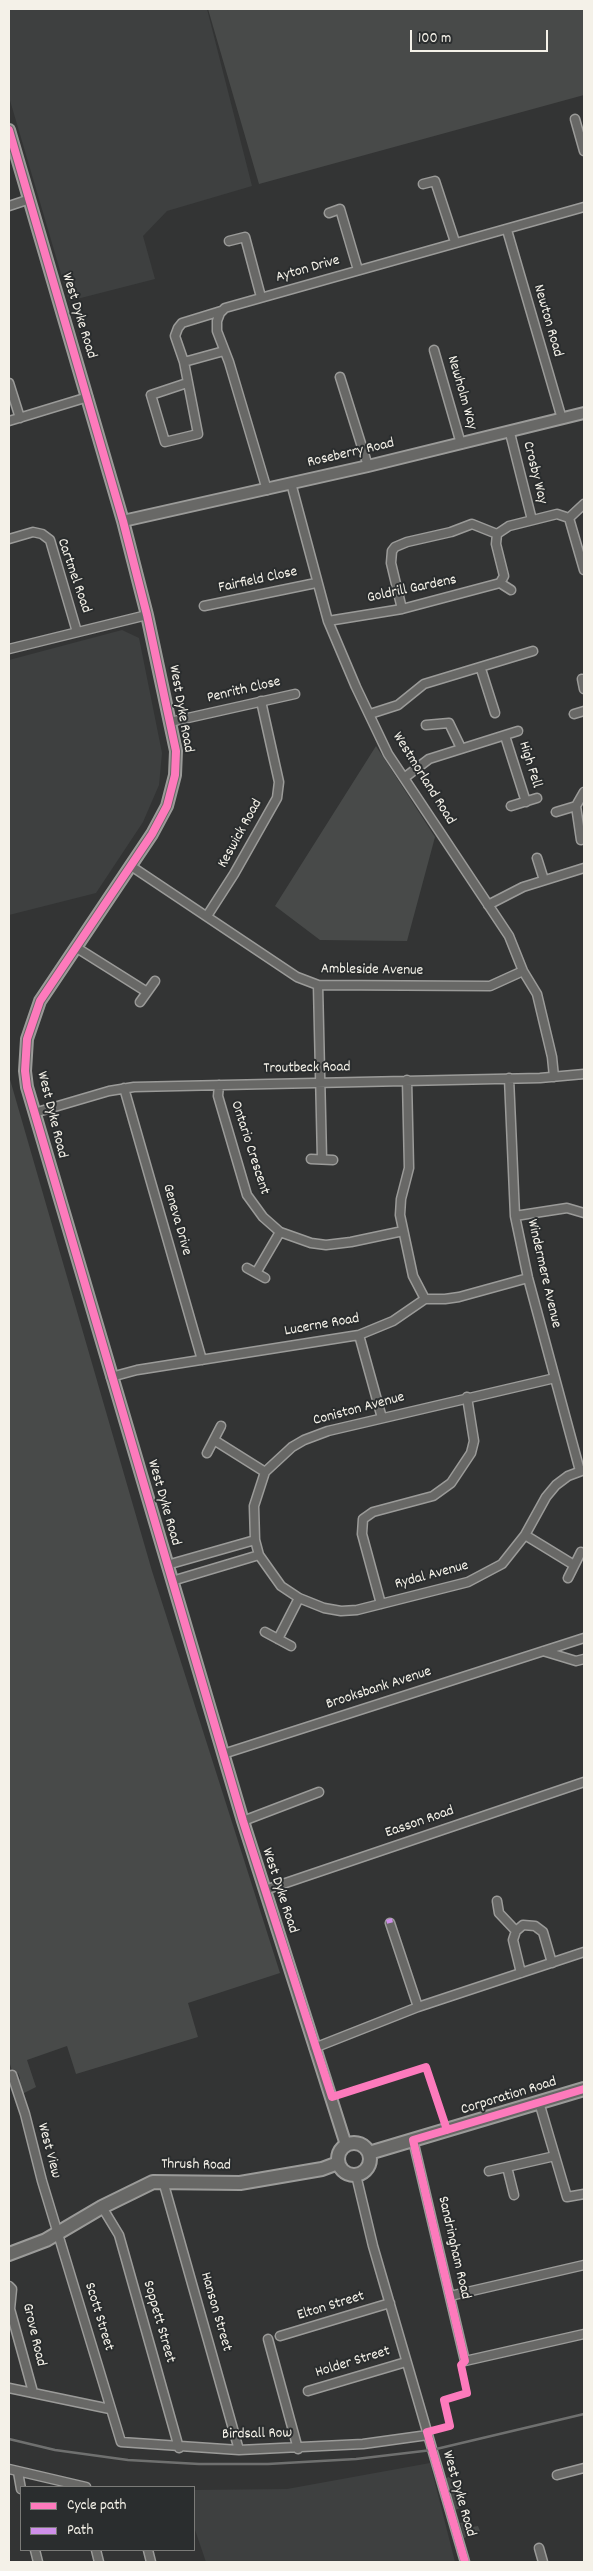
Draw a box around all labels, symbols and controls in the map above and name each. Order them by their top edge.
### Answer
scale bar [413,20,550,52]
text: 100 m [418,28,451,50]
street label: Ayton Drive [274,252,342,288]
street label: West Dyke Road [56,271,100,361]
street label: Newton Road [528,283,566,359]
street label: Newholm Way [442,354,480,432]
street label: Roseberry Road [306,435,396,473]
street label: Crosby Way [518,440,550,506]
street label: Cartmel Road [52,536,94,616]
street label: Fairfield Close [217,564,299,598]
street label: Goldrill Gardens [366,572,458,608]
street label: West Dyke Road [163,664,197,754]
street label: Penrith Close [205,674,283,708]
street label: Westmorland Road [387,729,459,829]
street label: High Fell [513,740,545,790]
street label: Keswick Road [215,796,267,872]
street label: Ambleside Avenue [321,961,423,981]
street label: Troutbeck Road [263,1059,351,1079]
street label: West Dyke Road [32,1070,70,1160]
street label: Ontario Crescent [225,1099,273,1197]
street label: Geneva Drive [157,1182,195,1258]
street label: Windermere Avenue [522,1218,564,1330]
street label: Lucerne Road [283,1311,361,1341]
street label: Coniston Avenue [311,1389,407,1431]
street label: West Dyke Road [142,1458,184,1548]
street label: Rydal Avenue [393,1558,471,1594]
street label: Brooksbank Avenue [324,1664,434,1714]
street label: Easson Road [383,1803,457,1843]
street label: West Dyke Road [257,1846,301,1936]
street label: Corporation Road [459,2074,559,2120]
street label: West View [32,2121,64,2181]
street label: Thrush Road [161,2156,231,2176]
street label: Sandringham Road [432,2195,474,2301]
street label: Hanson Street [195,2270,235,2354]
street label: Soppett Street [138,2279,178,2365]
street label: Scott Street [79,2281,117,2353]
street label: Elton Street [295,2288,367,2326]
street label: Grove Road [17,2302,49,2368]
street label: Holder Street [314,2343,392,2383]
street label: Birdsall Row [222,2425,292,2445]
street label: West Dyke Road [437,2449,479,2539]
legend [20,2486,195,2551]
text: Cycle path [67,2495,126,2517]
text: Path [67,2520,93,2542]

